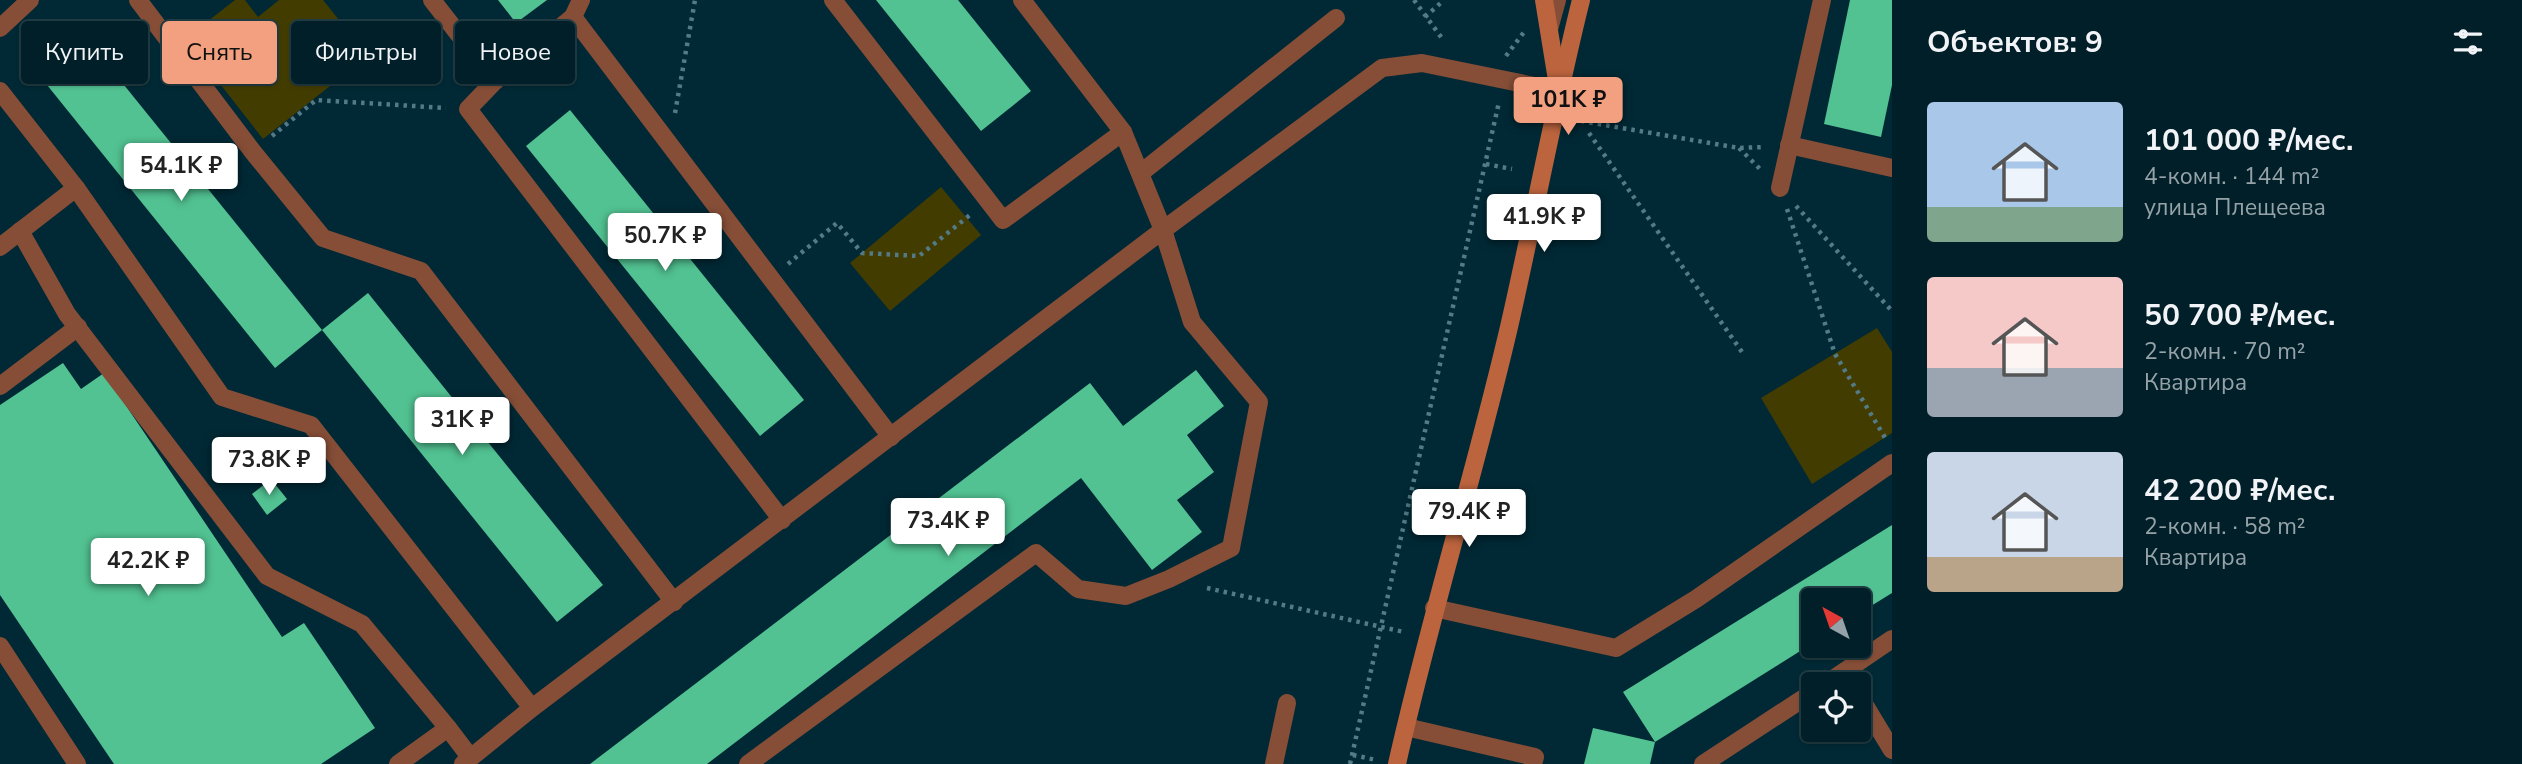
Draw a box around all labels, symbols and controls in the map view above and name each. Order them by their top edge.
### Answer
chip: Купить [21,21,148,84]
chip: Снять [162,21,277,84]
chip: Фильтры [291,21,441,84]
chip: Новое [455,21,575,84]
text: Объектов: 9 [1927,22,2103,63]
icon: filters [2449,23,2487,61]
pin: 101K ₽ [1511,78,1625,137]
text: 101K ₽ [1530,84,1606,115]
text: 101 000 ₽/мес. [2144,120,2353,161]
icon: home [1983,130,2067,214]
pin: 54.1K ₽ [116,144,246,203]
text: 54.1K ₽ [140,150,222,181]
text: 4-комн. · 144 m² [2144,161,2319,192]
text: улица Плещеева [2144,192,2326,223]
pin: 41.9K ₽ [1479,194,1609,254]
text: 41.9K ₽ [1503,201,1585,232]
pin: 50.7K ₽ [600,214,730,273]
text: 50.7K ₽ [624,220,706,251]
text: 50 700 ₽/мес. [2144,295,2335,336]
icon: home [1983,305,2067,389]
text: 2-комн. · 70 m² [2144,336,2306,367]
text: Квартира [2144,367,2247,398]
pin: 31K ₽ [413,398,511,457]
text: 31K ₽ [431,404,493,435]
pin: 73.8K ₽ [204,438,334,497]
text: 73.8K ₽ [228,444,310,475]
text: 42 200 ₽/мес. [2144,470,2335,511]
icon: home [1983,480,2067,564]
pin: 79.4K ₽ [1404,490,1534,549]
text: 79.4K ₽ [1428,496,1510,527]
pin: 73.4K ₽ [883,498,1013,558]
text: 73.4K ₽ [907,505,989,536]
text: 2-комн. · 58 m² [2144,511,2306,542]
pin: 42.2K ₽ [83,538,213,598]
text: Квартира [2144,542,2247,573]
text: 42.2K ₽ [107,545,189,576]
north arrow [1801,588,1871,658]
map controls [1801,588,1871,742]
button: locate [1801,672,1871,742]

